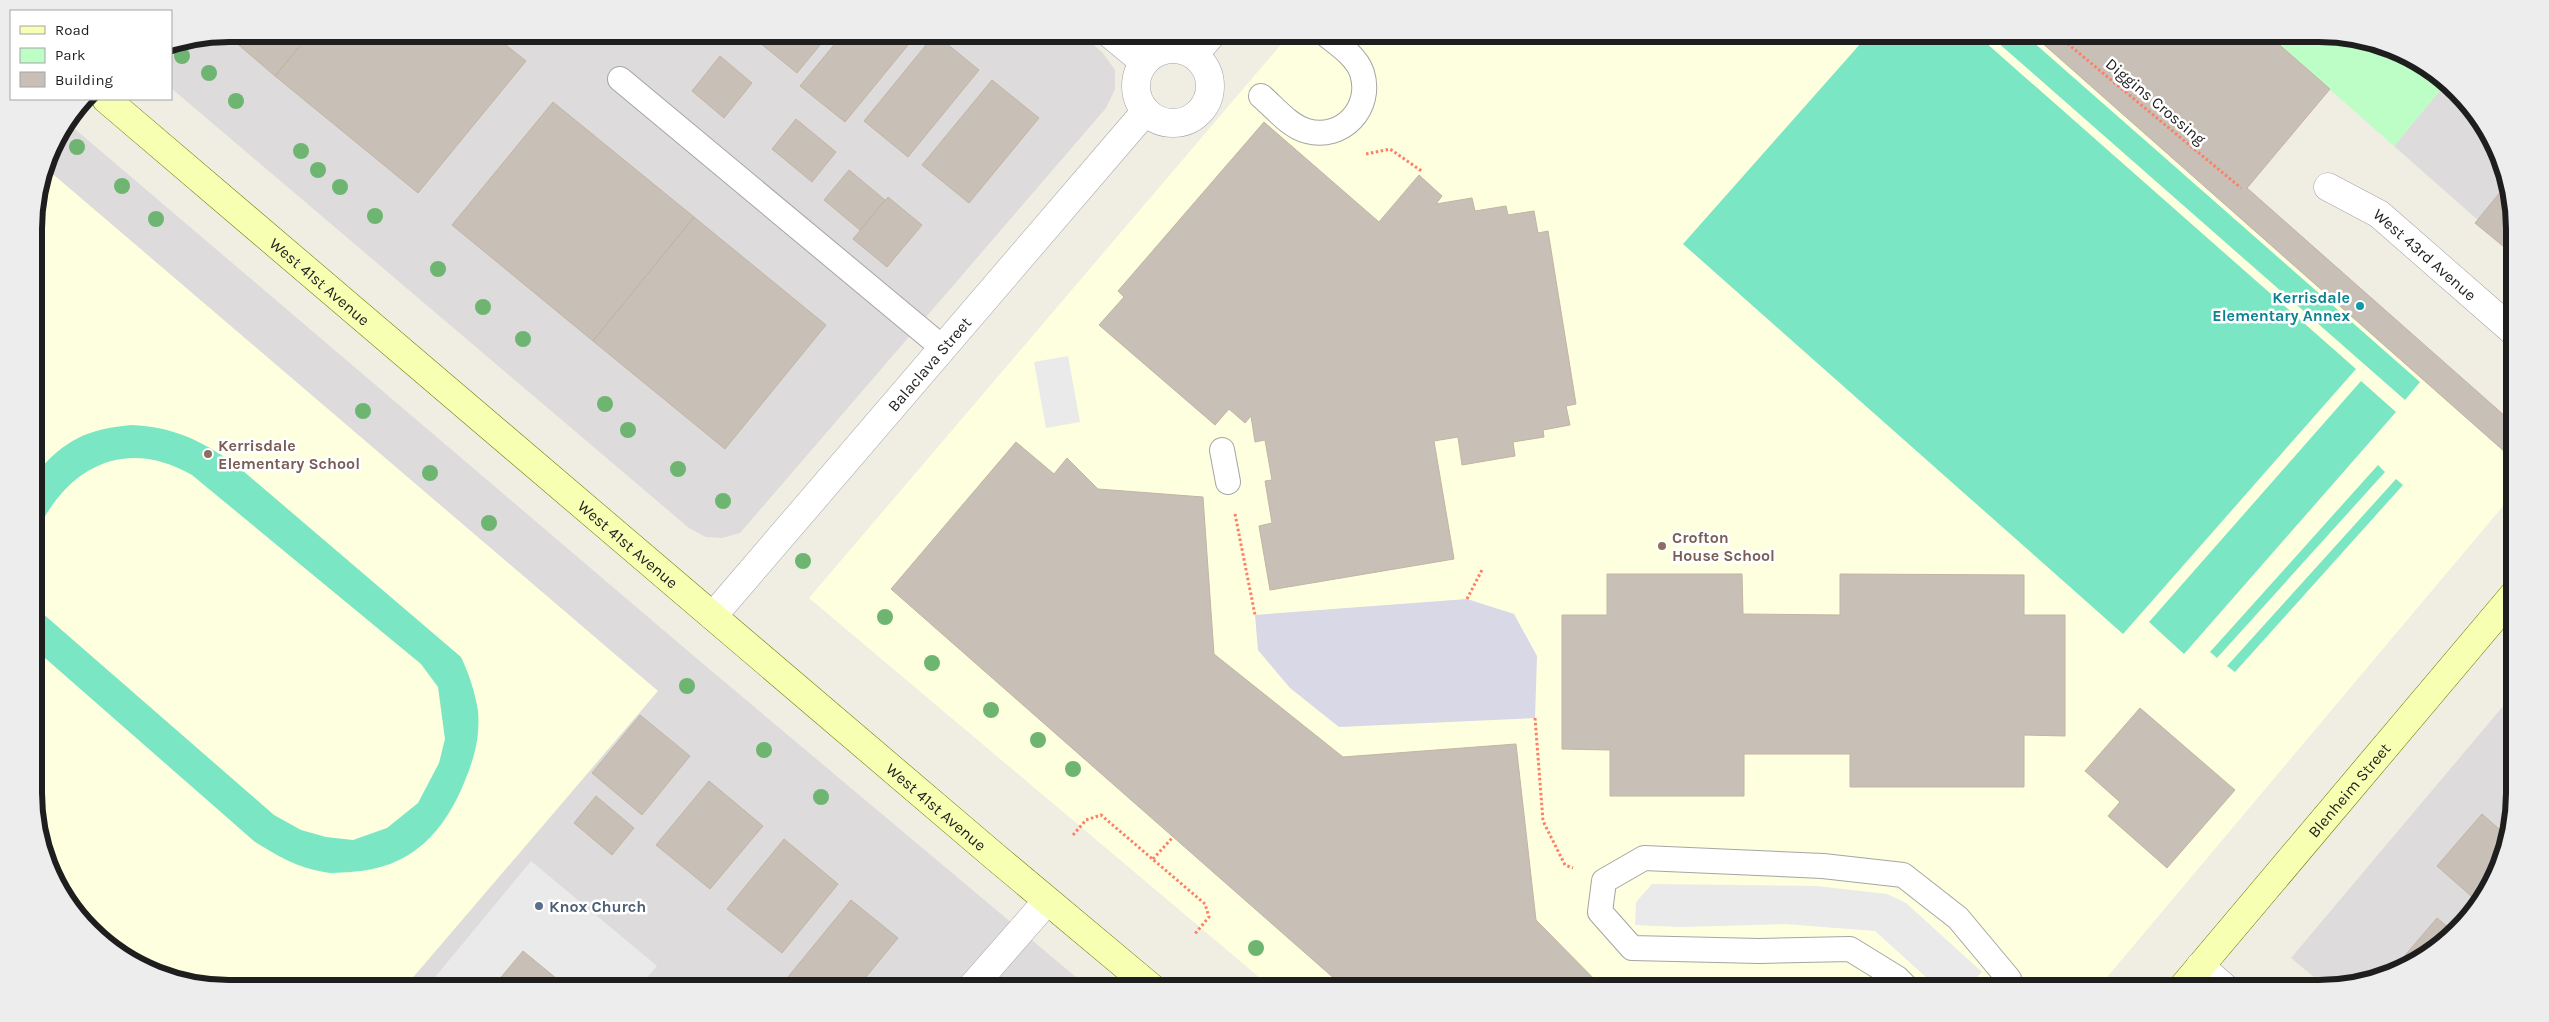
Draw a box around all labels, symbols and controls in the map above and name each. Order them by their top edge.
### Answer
legend [10,10,172,100]
text: Road [55,21,90,39]
text: Park [55,46,85,64]
street label: Diggins Crossing [2102,54,2210,149]
text: Building [55,71,113,89]
street label: West 43rd Avenue [2369,205,2480,305]
street label: West 41st Avenue [266,234,373,330]
place label: Kerrisdale Elementary Annex [2212,288,2350,325]
marker: Kerrisdale Elementary Annex [2354,300,2366,312]
street label: Balaclava Street [884,313,975,415]
place label: Kerrisdale Elementary School [218,436,360,473]
marker: Kerrisdale Elementary School [202,448,214,460]
street label: West 41st Avenue [574,496,682,592]
place label: Crofton House School [1672,528,1775,565]
marker: Crofton House School [1656,540,1668,552]
street label: Blenheim Street [2304,739,2395,841]
street label: West 41st Avenue [882,759,990,855]
place label: Knox Church [549,897,646,916]
marker: Knox Church [533,900,545,912]

